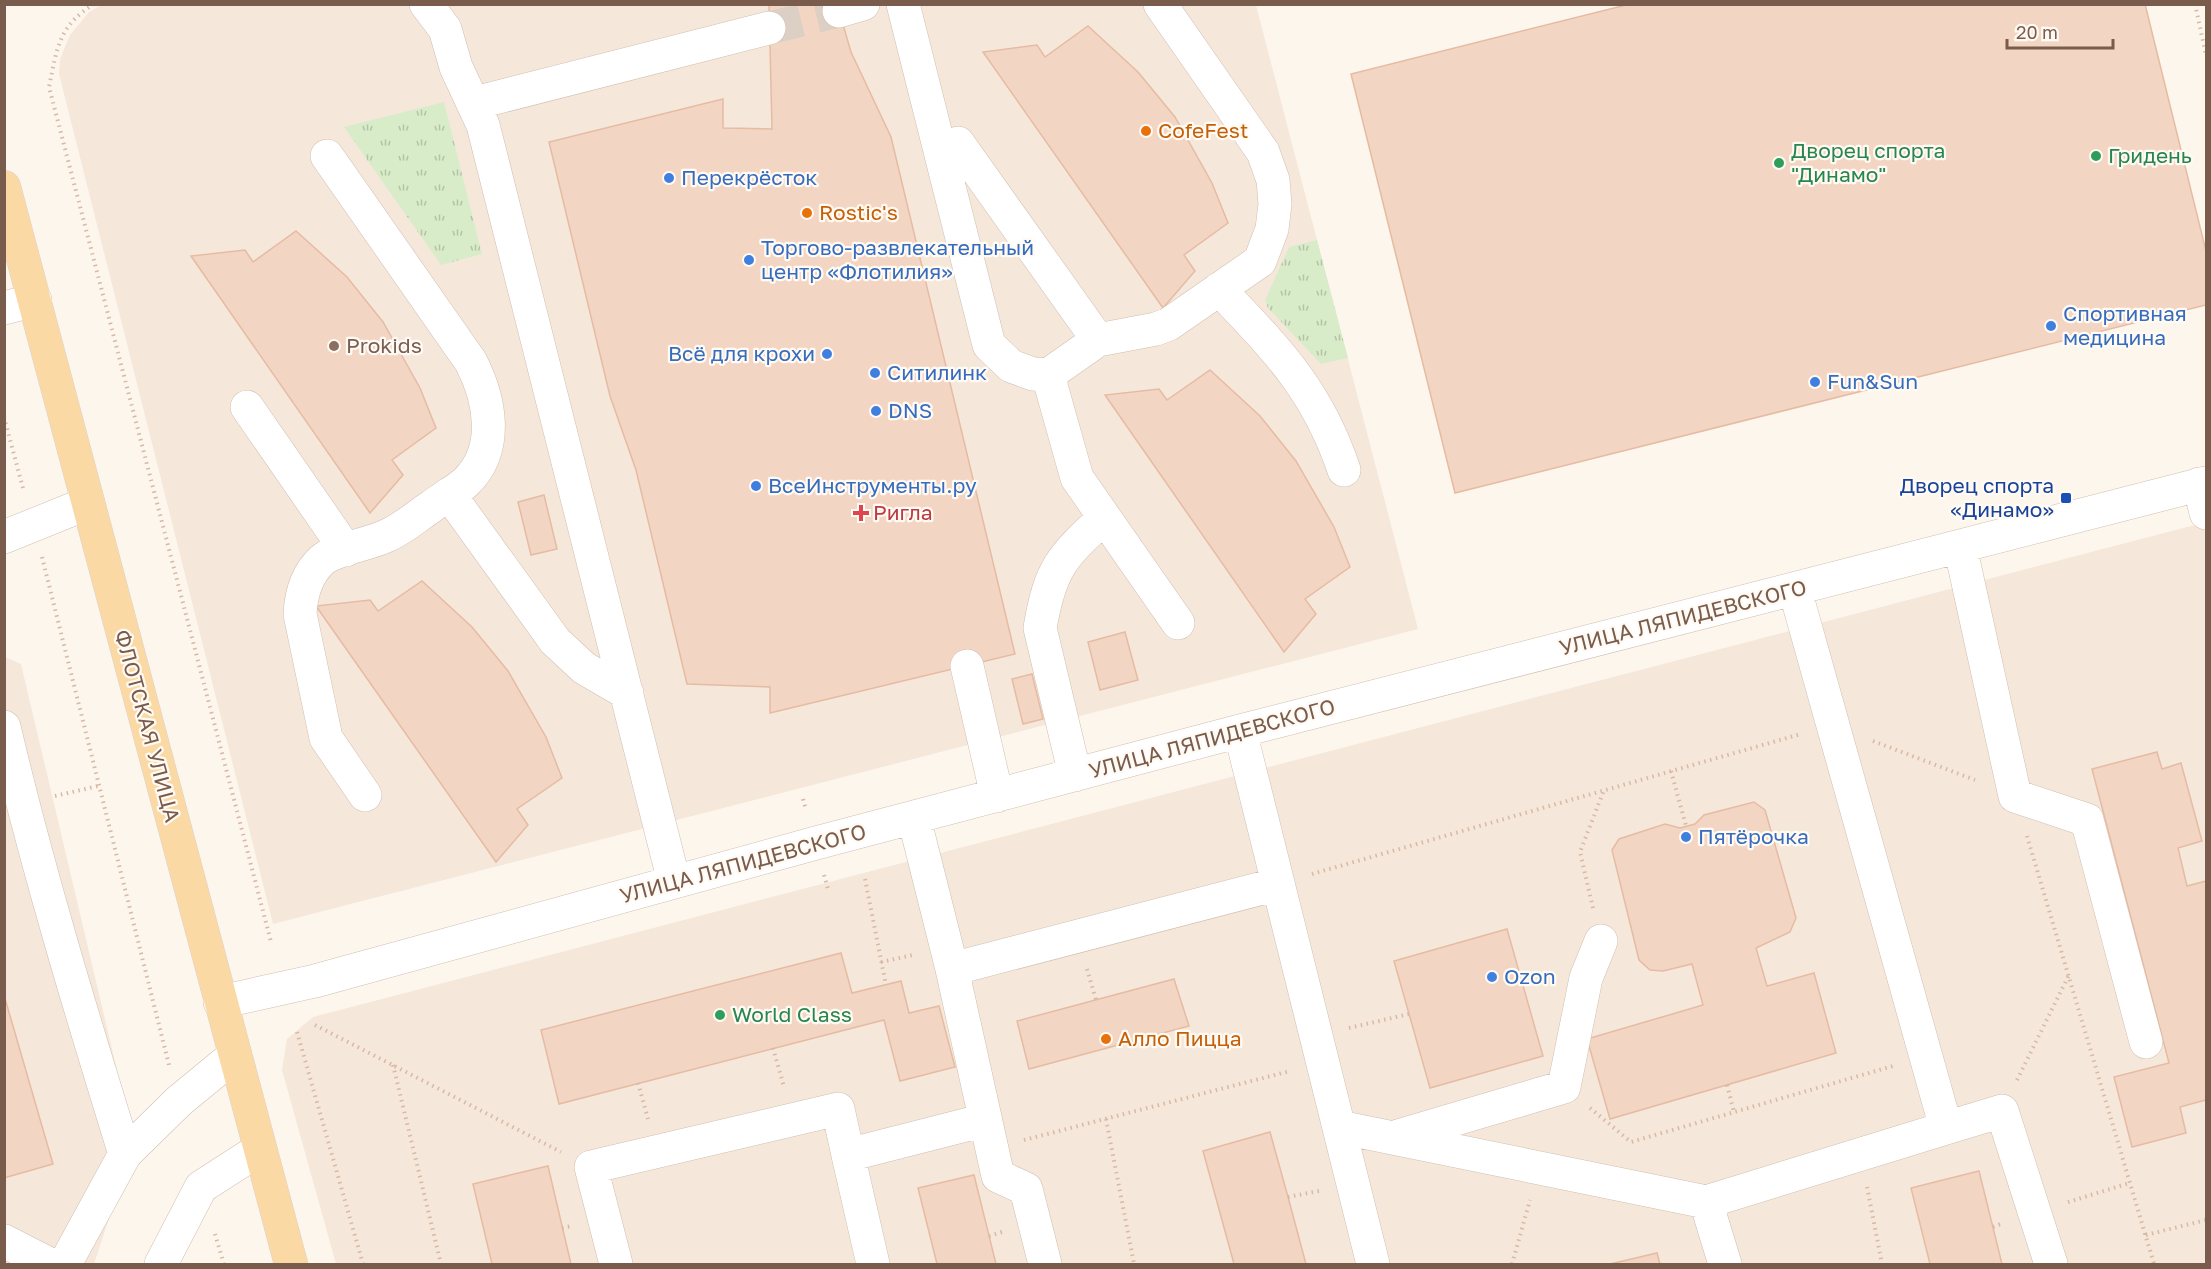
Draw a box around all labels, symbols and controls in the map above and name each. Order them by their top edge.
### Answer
scale bar [2007,12,2114,50]
text: 20 m [2016,21,2058,43]
place label: CofeFest [1158,117,1248,143]
marker: CofeFest [1139,124,1153,138]
place label: Дворец спорта "Динамо" [1791,137,1945,187]
place label: Гридень [2108,142,2192,168]
marker: Гридень [2089,149,2103,163]
marker: Дворец спорта "Динамо" [1772,156,1786,170]
place label: Перекрёсток [681,164,817,190]
marker: Перекрёсток [662,171,676,185]
place label: Rostic's [819,199,898,225]
marker: Rostic's [800,206,814,220]
place label: Торгово-развлекательный центр «Флотилия» [761,234,1034,284]
marker: Торгово-развлекательный центр «Флотилия» [742,253,756,267]
place label: Спортивная медицина [2063,300,2187,350]
marker: Спортивная медицина [2044,319,2058,333]
place label: Prokids [346,332,422,358]
marker: Prokids [327,339,341,353]
place label: Всё для крохи [668,340,815,366]
marker: Всё для крохи [820,347,834,361]
place label: Ситилинк [887,359,987,385]
marker: Ситилинк [868,366,882,380]
place label: Fun&Sun [1827,368,1918,394]
marker: Fun&Sun [1808,375,1822,389]
place label: DNS [888,397,932,423]
marker: DNS [869,404,883,418]
place label: ВсеИнструменты.ру [768,472,977,498]
place label: Дворец спорта «Динамо» [1900,472,2054,522]
marker: ВсеИнструменты.ру [749,479,763,493]
marker: Дворец спорта «Динамо» [2059,491,2073,505]
place label: Ригла [873,499,933,525]
marker: Ригла [854,506,868,520]
street label: УЛИЦА ЛЯПИДЕВСКОГО [1556,574,1809,660]
street label: ФЛОТСКАЯ УЛИЦА [110,627,186,825]
street label: УЛИЦА ЛЯПИДЕВСКОГО [1086,693,1338,783]
street label: УЛИЦА ЛЯПИДЕВСКОГО [617,818,869,908]
place label: Пятёрочка [1698,823,1809,849]
marker: Пятёрочка [1679,830,1693,844]
place label: Ozon [1504,963,1556,989]
marker: Ozon [1485,970,1499,984]
place label: World Class [732,1001,852,1027]
marker: World Class [713,1008,727,1022]
place label: Алло Пицца [1118,1025,1242,1051]
marker: Алло Пицца [1099,1032,1113,1046]

